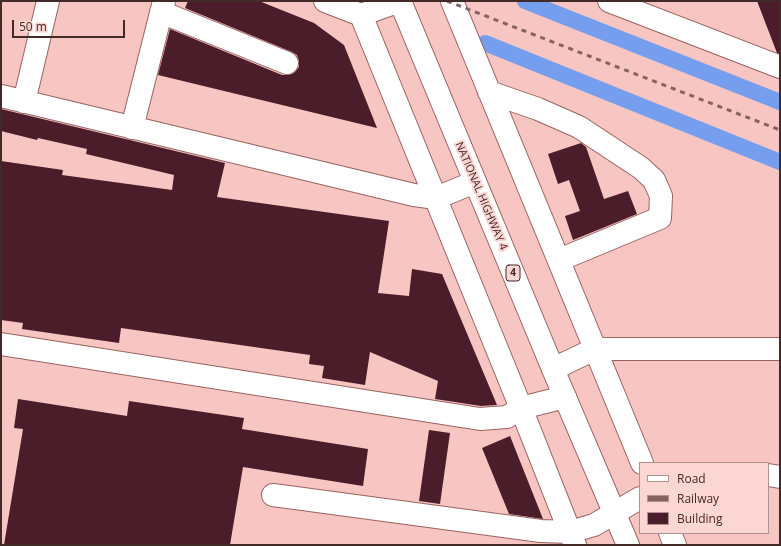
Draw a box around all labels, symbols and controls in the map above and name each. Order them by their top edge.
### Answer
scale bar [14,12,127,38]
text: 50 m [19,18,47,35]
street label: NATIONAL HIGHWAY 4 [452,140,510,252]
road number: 4 [506,265,520,281]
legend [639,462,769,534]
text: Road [677,470,706,487]
text: Railway [677,490,719,507]
text: Building [677,510,722,527]

